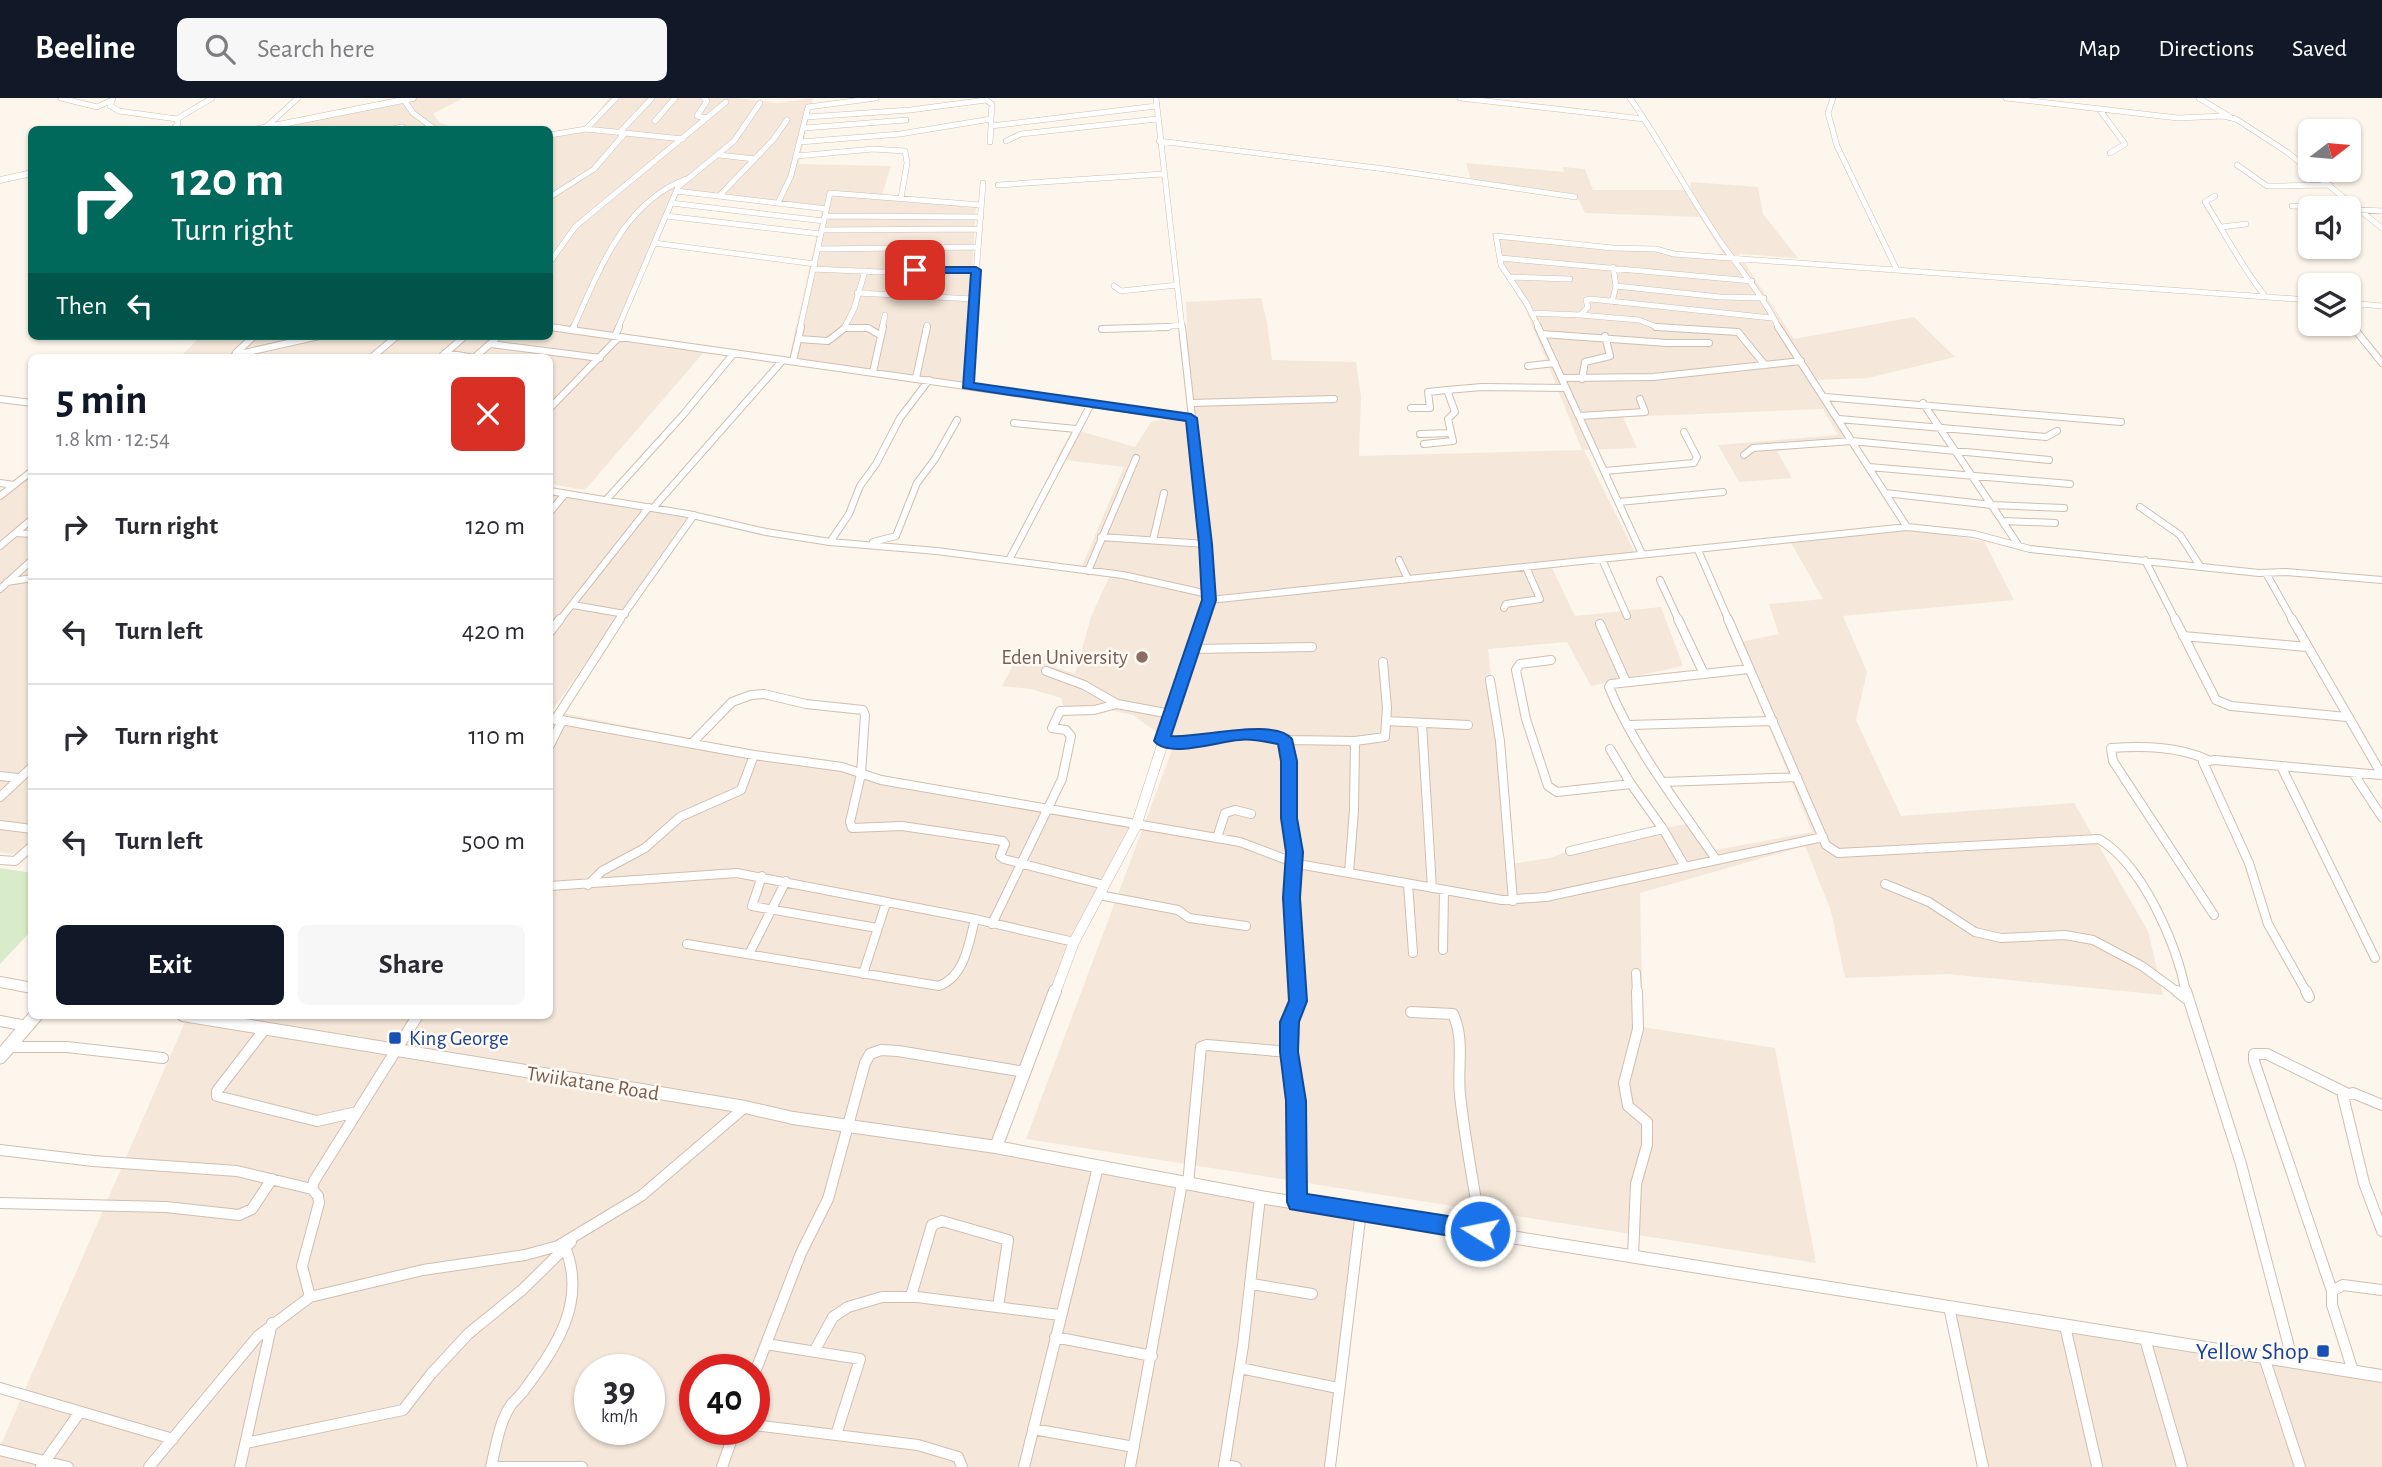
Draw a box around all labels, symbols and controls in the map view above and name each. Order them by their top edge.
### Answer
search box [177,18,667,81]
icon: search [201,30,239,68]
text: Beeline [35,32,135,65]
text: Search here [257,36,375,62]
text: Map [2078,37,2120,61]
text: Directions [2158,37,2254,61]
text: Saved [2292,37,2347,61]
north arrow [2298,119,2361,182]
map controls [2298,119,2361,336]
icon: right [56,154,147,245]
text: 120 m [171,156,284,205]
button: sound [2298,196,2361,259]
text: Turn right [171,214,293,246]
pin [885,240,945,300]
icon: arrive [896,251,934,289]
button: layers [2298,273,2361,336]
icon: left [121,287,159,325]
text: Then [56,293,107,319]
button: close [451,377,525,451]
text: 5 min [56,379,148,421]
text: 1.8 km · 12:54 [56,428,170,451]
icon: right [56,508,94,546]
text: Turn right [115,513,218,539]
text: 120 m [465,513,525,539]
icon: left [56,613,94,651]
text: Turn left [115,618,203,644]
text: 420 m [462,618,525,644]
place label: Eden University [1001,647,1128,668]
marker: Eden University [1134,649,1150,665]
icon: right [56,718,94,756]
text: Turn right [115,723,218,749]
text: 110 m [468,723,525,749]
icon: left [56,823,94,861]
text: Turn left [115,828,203,854]
text: 500 m [462,828,525,854]
button: Exit [56,925,284,1005]
button: Share [298,925,525,1005]
place label: King George [409,1028,509,1049]
marker: King George [387,1030,403,1046]
street label: Twiikatane Road [525,1063,661,1104]
position arrow [1443,1194,1517,1268]
place label: Yellow Shop [2196,1340,2309,1364]
marker: Yellow Shop [2315,1343,2331,1359]
speed limit sign: 40 [679,1354,770,1445]
text: 39 [603,1373,635,1408]
text: km/h [601,1408,638,1426]

